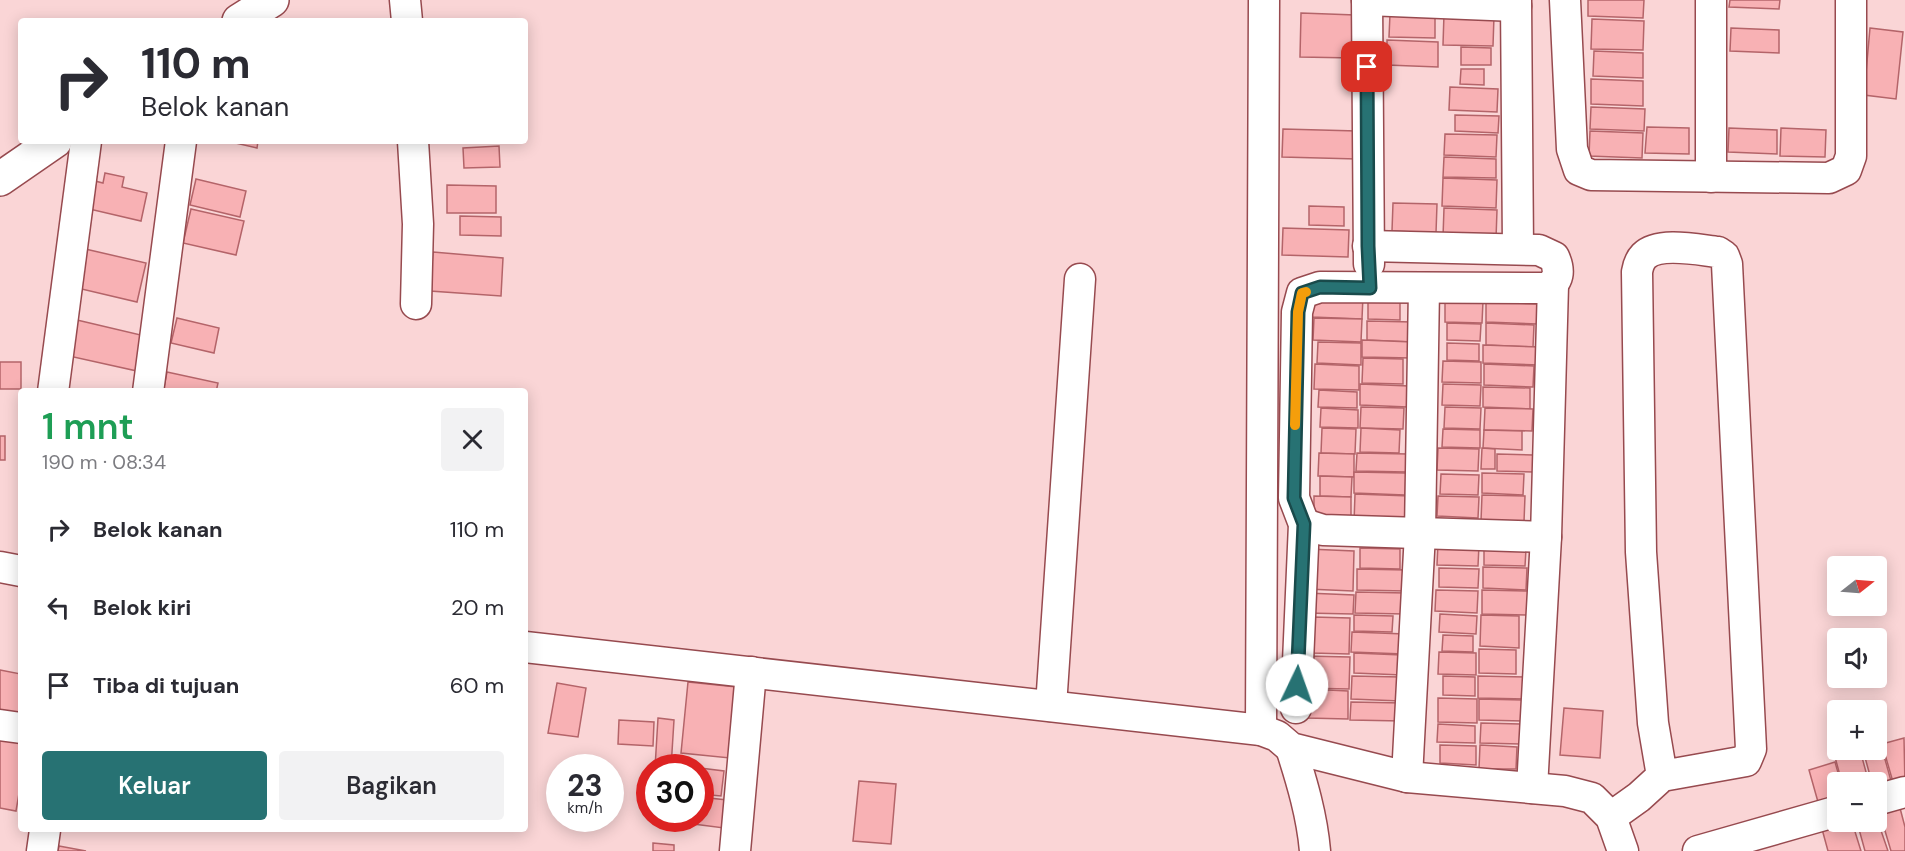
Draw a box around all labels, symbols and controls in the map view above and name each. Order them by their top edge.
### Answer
text: 110 m [141,36,251,91]
pin [1341,41,1392,92]
icon: right [42,42,120,120]
icon: arrive [1350,50,1383,83]
text: Belok kanan [141,89,289,124]
text: 1 mnt [42,403,134,450]
button: close [441,408,504,471]
text: 190 m · 08:34 [42,449,166,475]
icon: right [42,513,75,546]
text: Belok kanan [93,515,223,544]
text: 110 m [450,515,504,544]
north arrow [1827,556,1887,616]
map controls [1827,556,1887,832]
icon: left [42,591,75,624]
text: Belok kiri [93,593,191,622]
text: 20 m [451,593,504,622]
button: sound [1827,628,1887,688]
position arrow [1265,653,1329,717]
icon: arrive [42,669,75,702]
text: Tiba di tujuan [93,671,239,700]
text: 60 m [450,671,504,700]
button: + [1827,700,1887,760]
button: Keluar [42,751,267,820]
button: Bagikan [279,751,504,820]
speed limit sign: 30 [636,754,714,832]
text: 23 [567,766,603,805]
button: − [1827,772,1887,832]
text: km/h [567,798,603,818]

